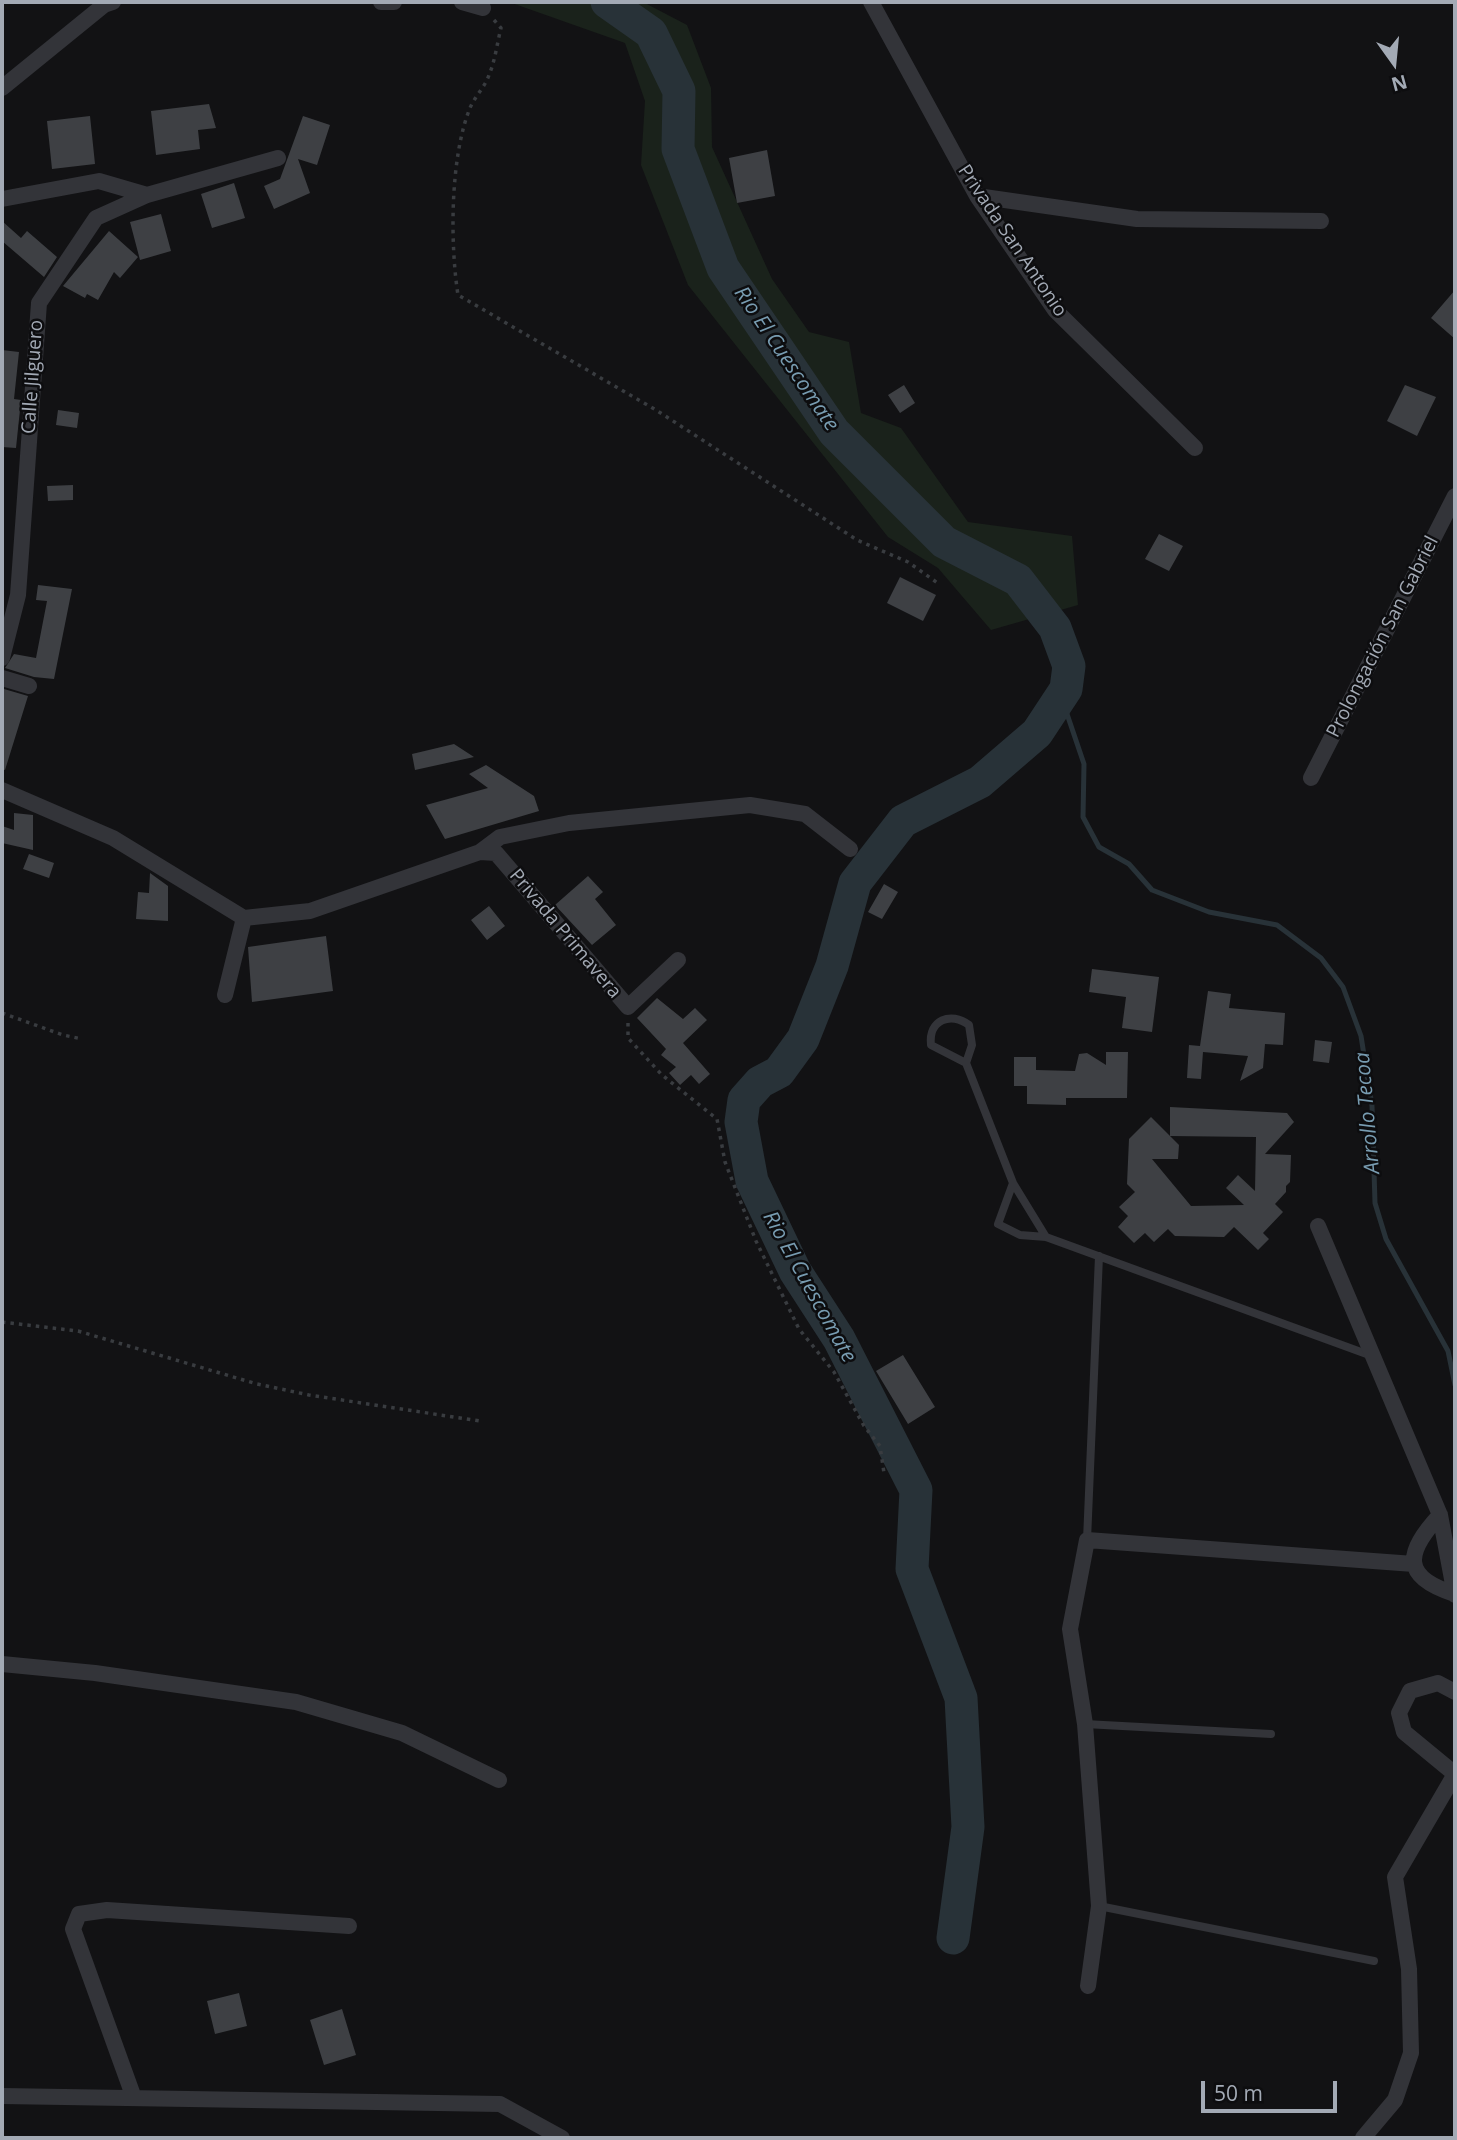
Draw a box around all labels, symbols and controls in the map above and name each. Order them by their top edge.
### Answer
north arrow [1359,28,1429,98]
text: N [1389,69,1410,98]
street label: Privada San Antonio [953,161,1071,321]
water label: Rio El Cuescomate [728,282,844,436]
street label: Calle Jilguero [18,319,48,435]
street label: Prolongación San Gabriel [1322,533,1444,741]
street label: Privada Primavera [504,865,626,1003]
water label: Arrollo Tecoa [1350,1051,1386,1175]
water label: Rio El Cuescomate [757,1207,861,1367]
scale bar [1205,2066,1342,2110]
text: 50 m [1214,2079,1263,2107]

